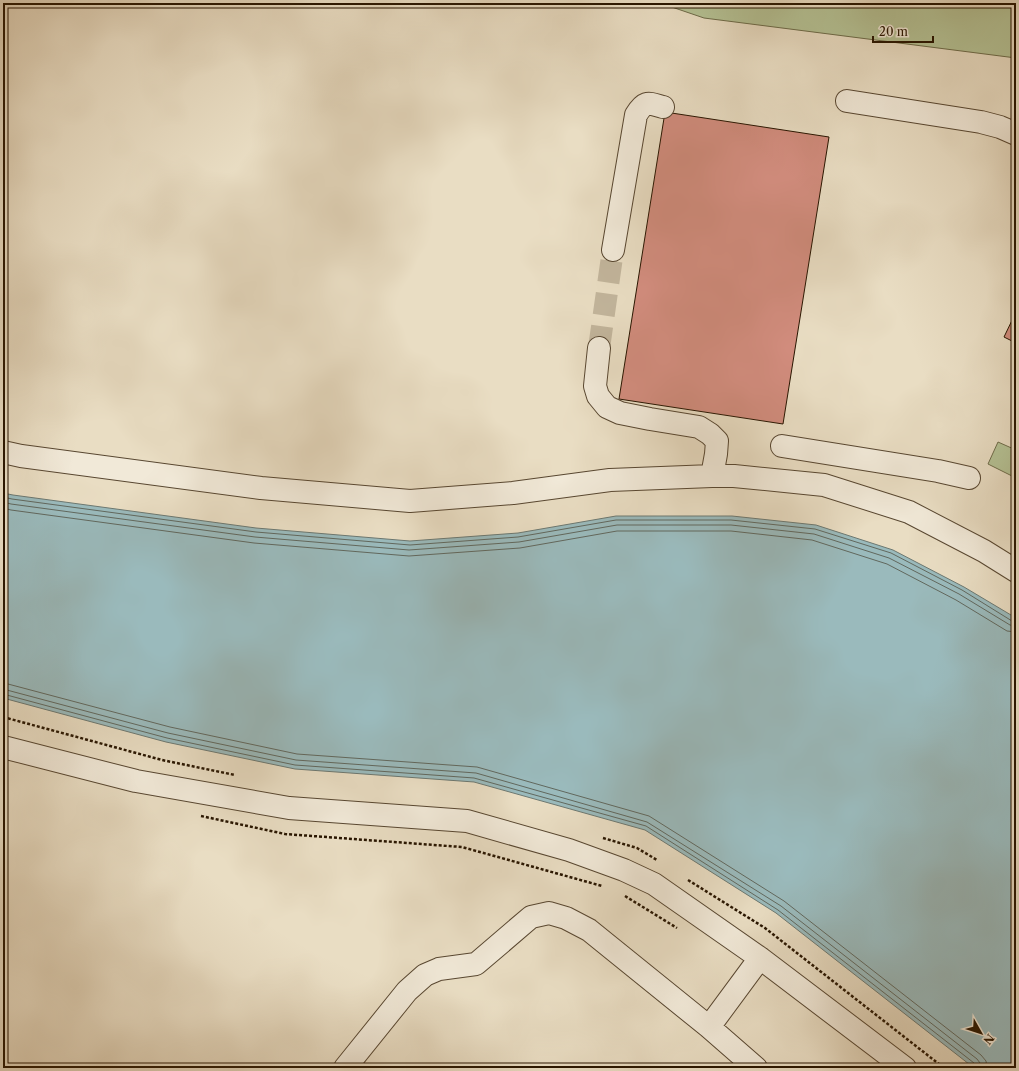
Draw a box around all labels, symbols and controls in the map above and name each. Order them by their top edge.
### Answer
scale bar [873,18,933,44]
text: 20 m [879,24,908,39]
north arrow [961,1013,1001,1053]
text: N [980,1031,997,1048]

